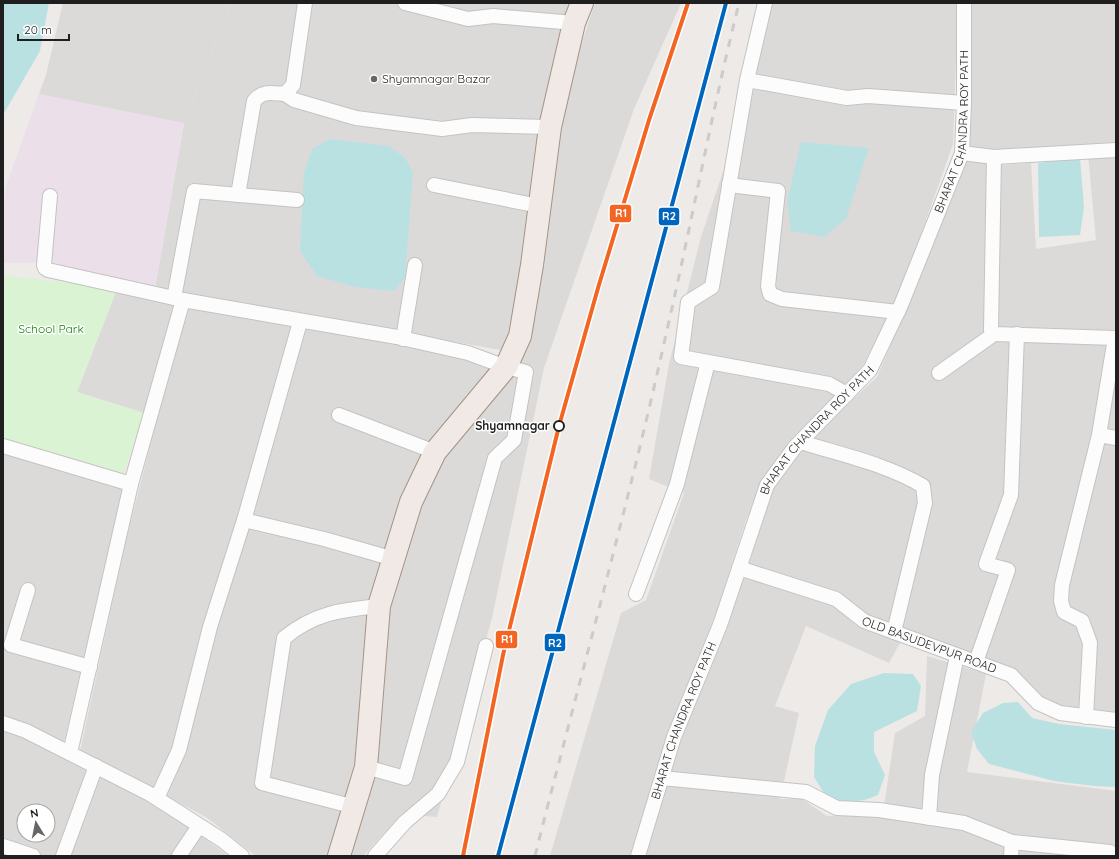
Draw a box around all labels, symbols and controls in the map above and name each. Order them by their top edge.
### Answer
scale bar [18,16,69,42]
text: 20 m [24,22,52,37]
street label: BHARAT CHANDRA ROY PATH [931,50,971,215]
place label: Shyamnagar Bazar [382,71,490,86]
marker: Shyamnagar Bazar [369,74,379,84]
line badge: R1 [609,204,632,223]
text: R1 [615,206,627,220]
line badge: R2 [658,207,680,226]
text: R2 [662,209,676,223]
park label: School Park [18,321,84,336]
street label: BHARAT CHANDRA ROY PATH [756,362,877,496]
place label: Shyamnagar [475,418,550,433]
marker: Shyamnagar [553,420,565,432]
street label: OLD BASUDEVPUR ROAD [860,613,999,676]
line badge: R1 [495,630,518,649]
text: R1 [501,632,513,646]
line badge: R2 [544,633,566,652]
text: R2 [548,636,562,650]
street label: BHARAT CHANDRA ROY PATH [648,639,719,801]
north arrow [16,803,56,843]
text: N [29,806,39,821]

